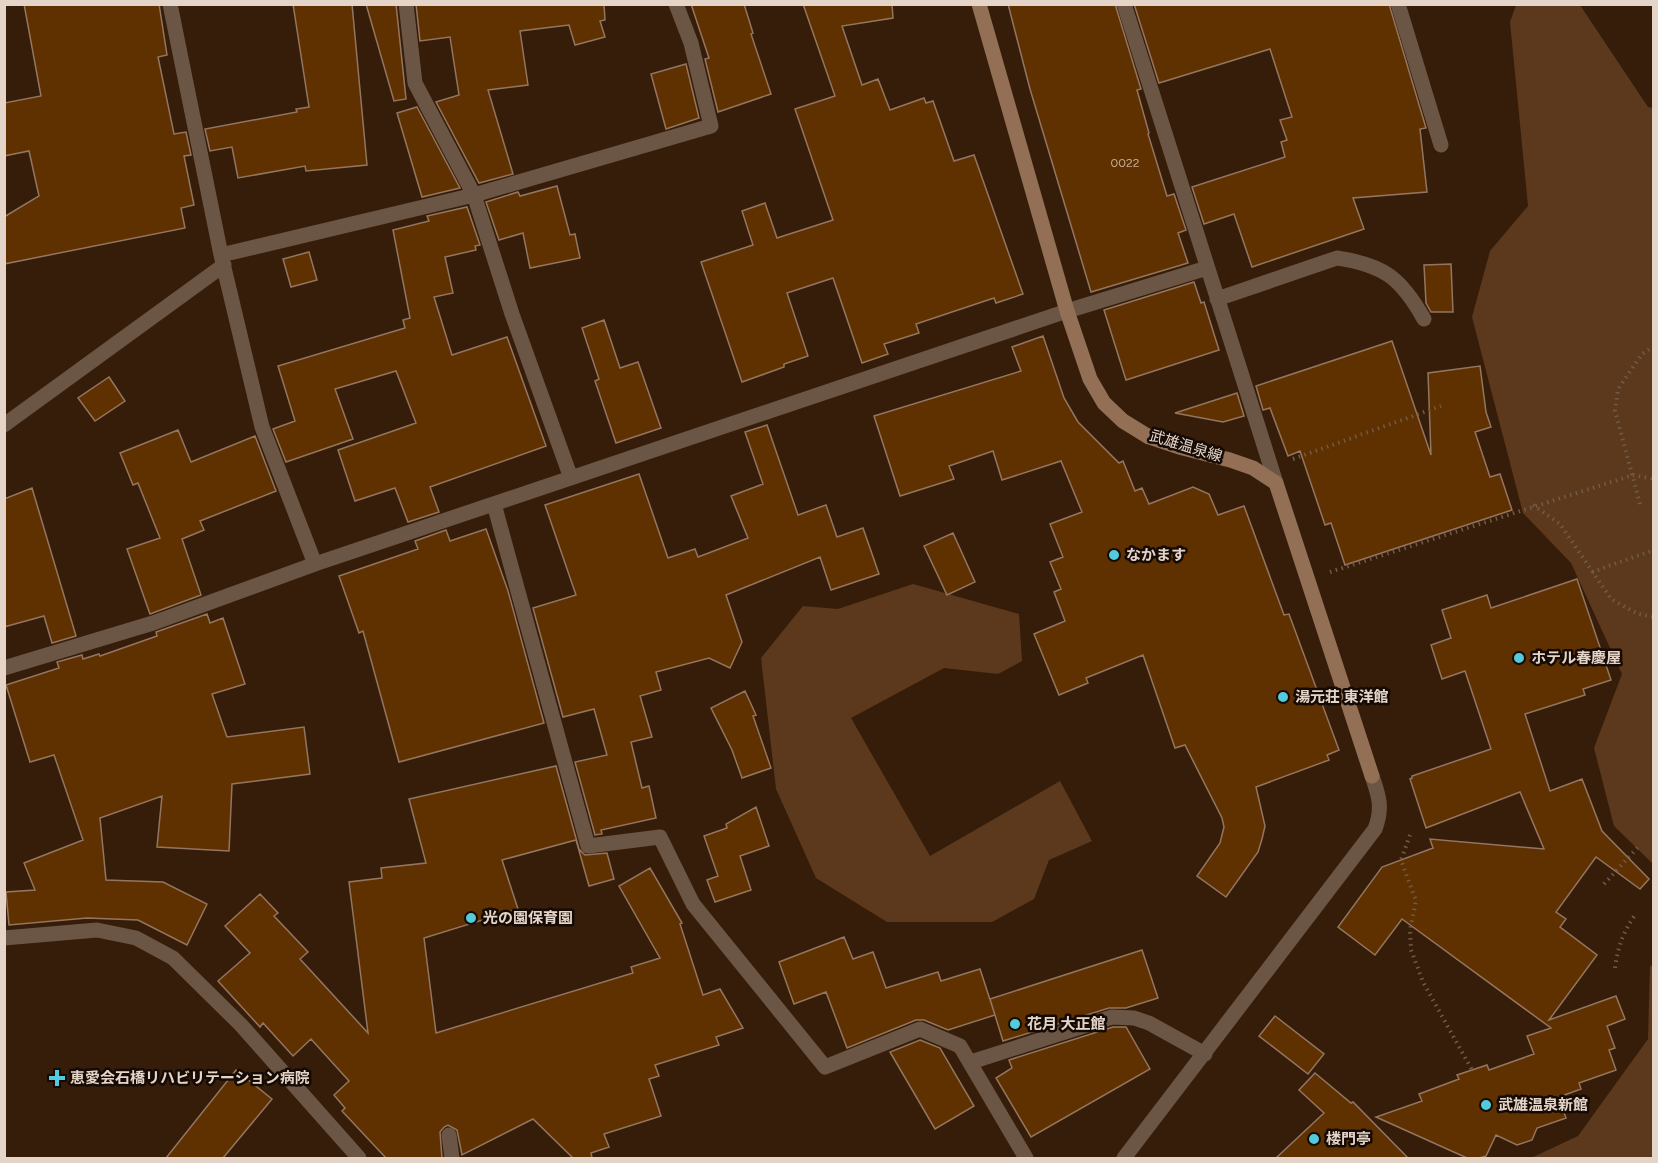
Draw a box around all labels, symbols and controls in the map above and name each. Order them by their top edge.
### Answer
house number: 0022 [1111,156,1139,170]
street label: 武雄温泉線 [1147,426,1225,466]
place label: なかます [1126,546,1186,564]
marker: なかます [1107,548,1121,562]
place label: ホテル春慶屋 [1531,649,1621,667]
marker: ホテル春慶屋 [1512,651,1526,665]
place label: 湯元荘 東洋館 [1295,688,1389,706]
marker: 湯元荘 東洋館 [1276,690,1290,704]
place label: 光の園保育園 [483,909,573,927]
marker: 光の園保育園 [464,911,478,925]
place label: 花月 大正館 [1027,1015,1106,1033]
marker: 花月 大正館 [1008,1017,1022,1031]
marker: 恵愛会石橋リハビリテーション病院 [48,1069,66,1087]
place label: 恵愛会石橋リハビリテーション病院 [70,1069,310,1087]
place label: 武雄温泉新館 [1498,1096,1588,1114]
marker: 武雄温泉新館 [1479,1098,1493,1112]
place label: 楼門亭 [1326,1130,1371,1148]
marker: 楼門亭 [1307,1132,1321,1146]

